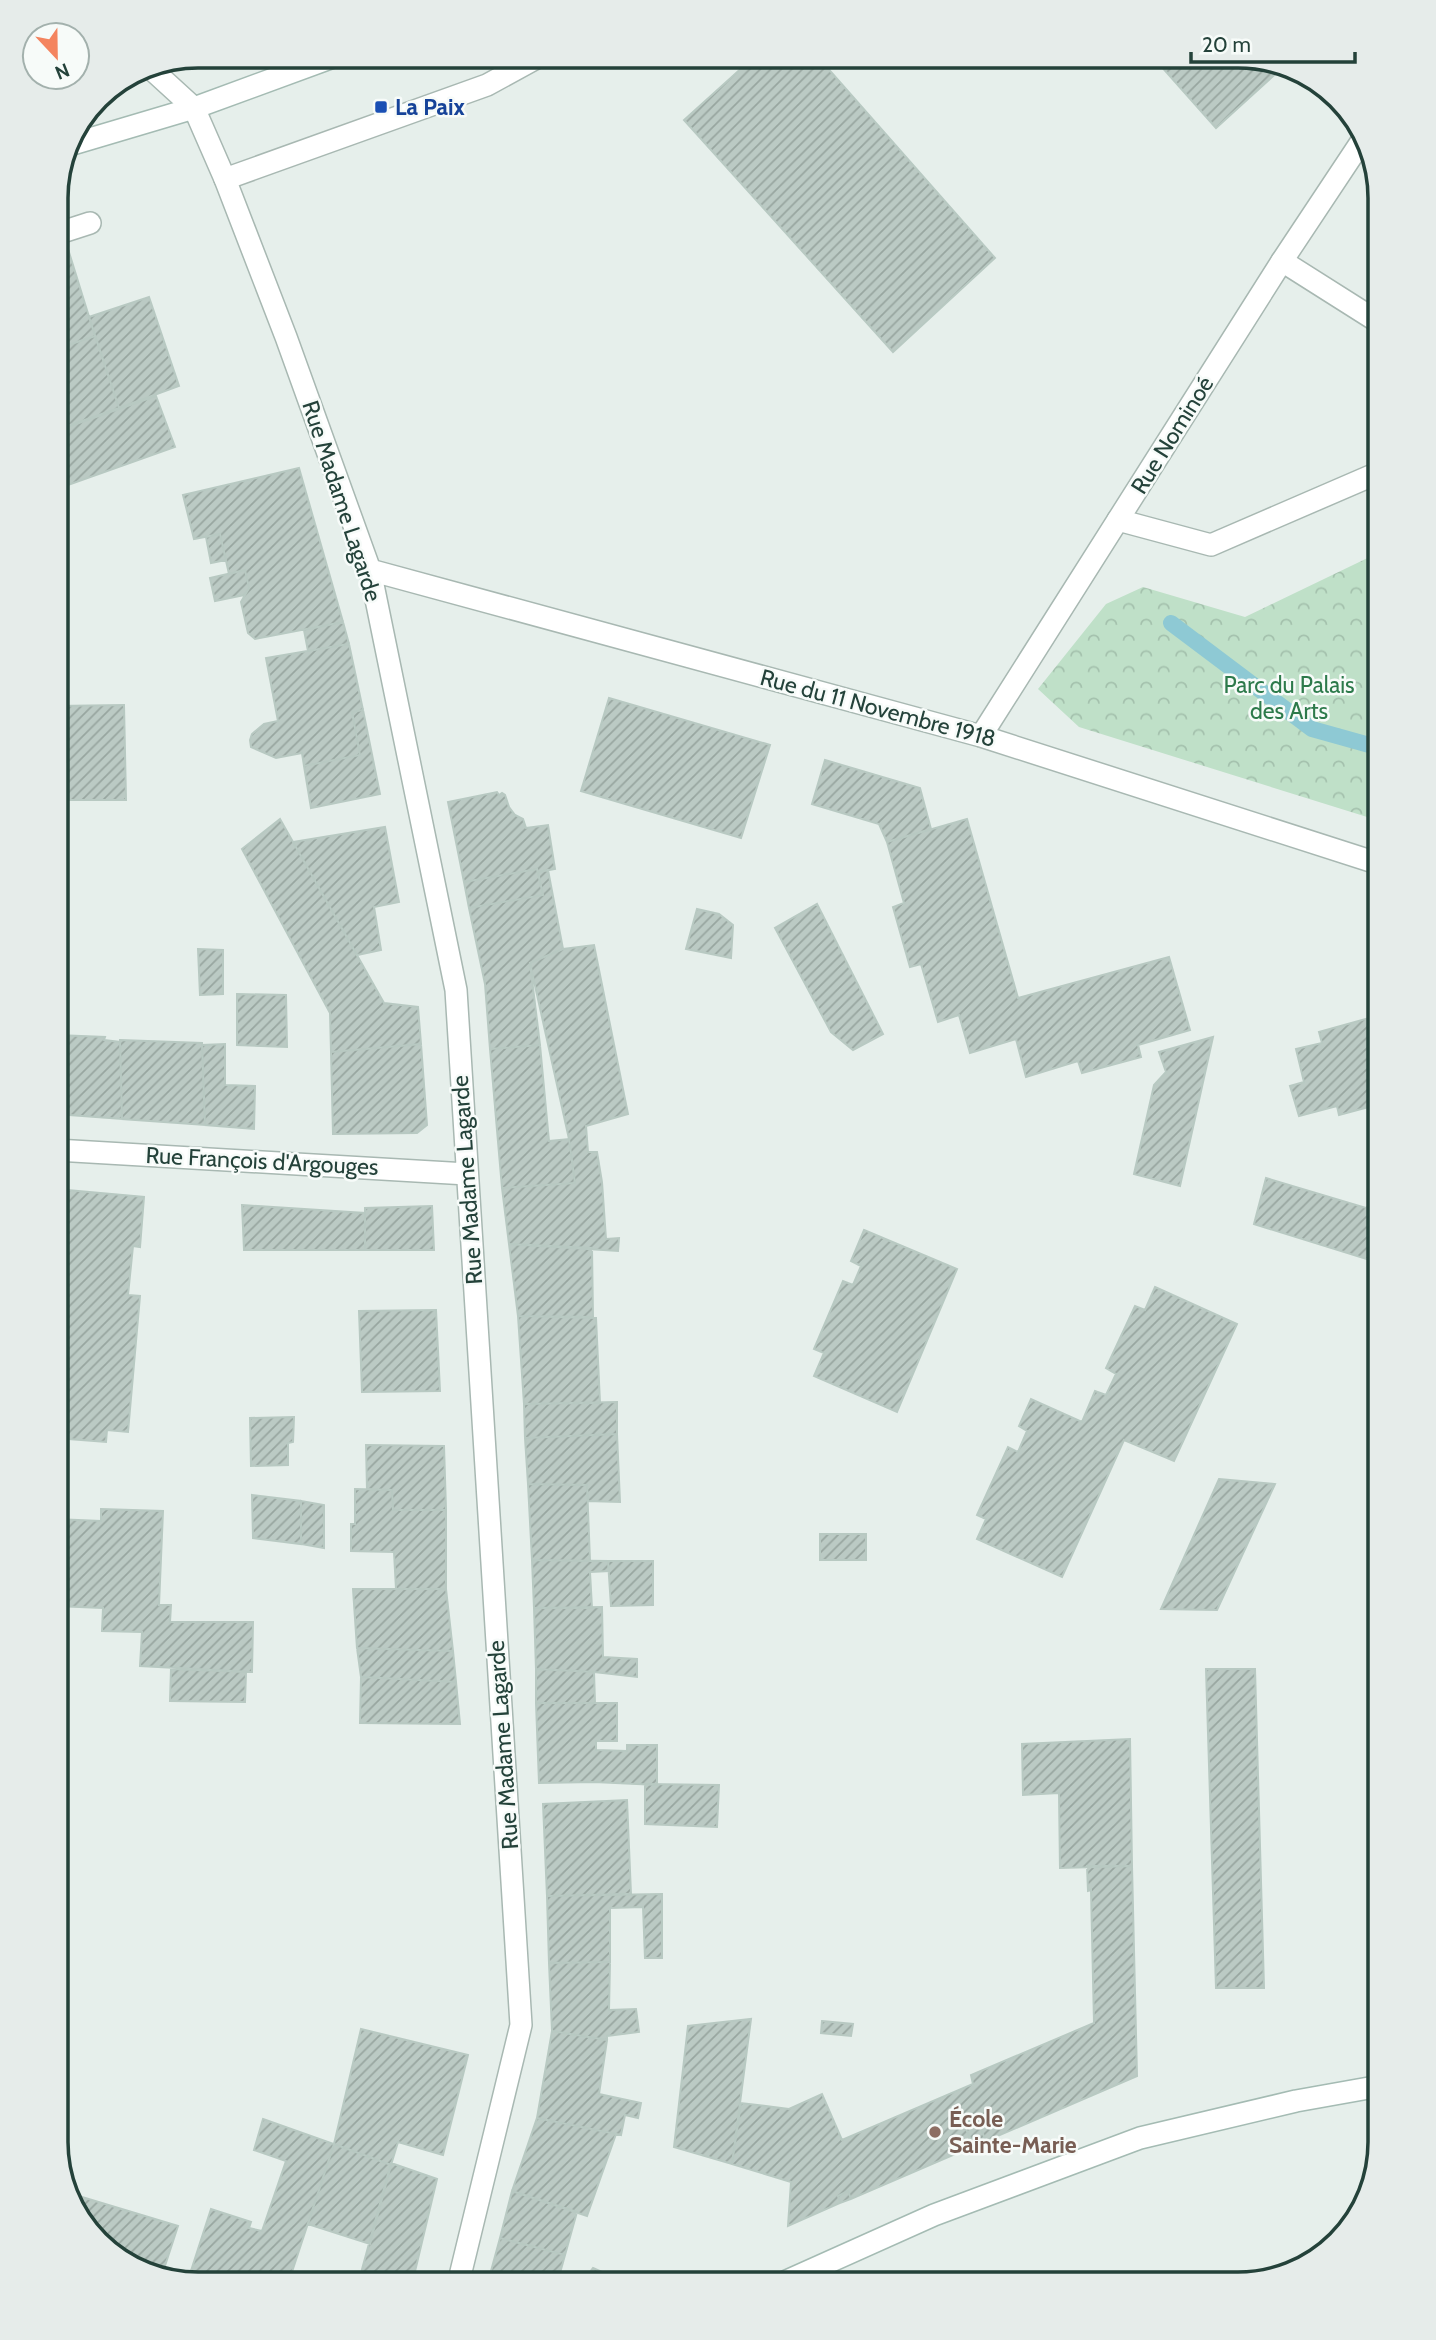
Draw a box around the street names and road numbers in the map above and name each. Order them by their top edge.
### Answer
street label: Rue Nominoé [1125,371,1219,499]
street label: Rue Madame Lagarde [296,397,388,605]
street label: Rue du 11 Novembre 1918 [757,663,999,753]
street label: Rue Madame Lagarde [446,1074,488,1286]
street label: Rue François d'Argouges [145,1141,379,1181]
street label: Rue Madame Lagarde [482,1639,524,1851]

